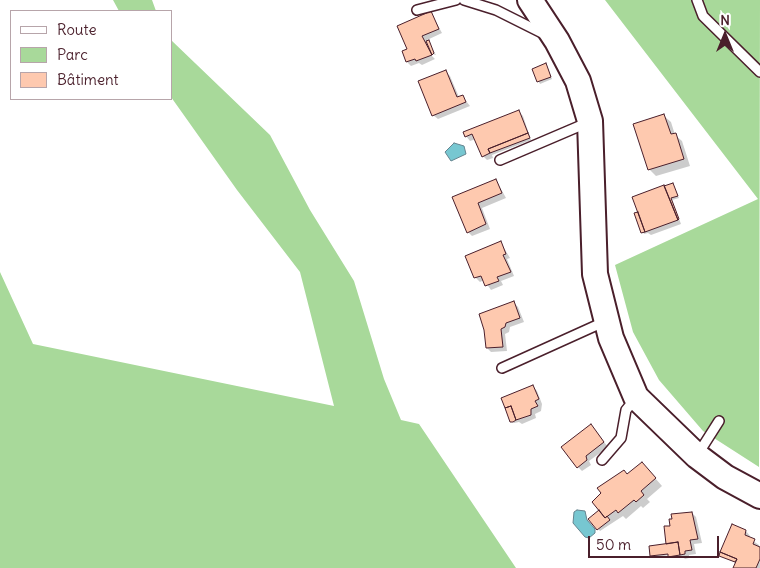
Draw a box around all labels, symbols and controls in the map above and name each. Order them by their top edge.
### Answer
legend [10,10,172,100]
north arrow [700,10,750,60]
text: N [720,11,730,29]
text: Route [57,20,97,39]
text: Parc [57,45,88,64]
text: Bâtiment [57,70,119,89]
scale bar [590,526,721,558]
text: 50 m [596,535,631,554]

